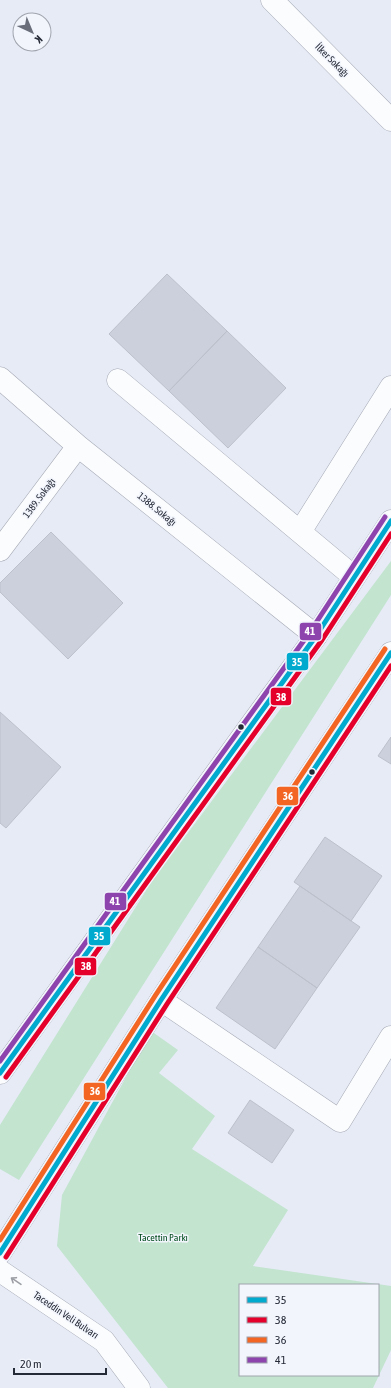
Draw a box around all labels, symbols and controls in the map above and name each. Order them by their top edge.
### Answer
north arrow [12,12,52,52]
text: K [32,33,45,46]
street label: İlker Sokağı [313,41,351,79]
street label: 1389. Sokağı [21,476,57,520]
street label: 1388. Sokağı [135,490,179,528]
line badge: 41 [299,622,322,641]
text: 41 [304,625,315,637]
line badge: 35 [286,652,309,671]
text: 35 [292,656,302,668]
line badge: 38 [270,687,292,706]
text: 38 [276,691,286,703]
unlabelled marker [236,722,246,732]
unlabelled marker [307,767,317,777]
line badge: 36 [276,786,299,806]
text: 36 [283,790,293,802]
line badge: 41 [104,892,127,911]
text: 41 [109,895,120,907]
line badge: 35 [88,926,111,946]
text: 35 [94,930,104,942]
line badge: 38 [74,957,97,976]
text: 38 [81,960,91,972]
line badge: 36 [83,1082,106,1101]
text: 36 [90,1085,100,1097]
park label: Tacettin Parkı [138,1232,188,1243]
one-way arrow [11,1277,22,1285]
legend [239,1284,379,1376]
street label: Taceddin Veli Bulvarı [31,1289,101,1341]
text: 35 [275,1293,286,1307]
text: 38 [275,1313,287,1327]
text: 36 [275,1333,287,1347]
scale bar [14,1350,106,1376]
text: 41 [275,1353,287,1367]
text: 20 m [20,1357,42,1371]

